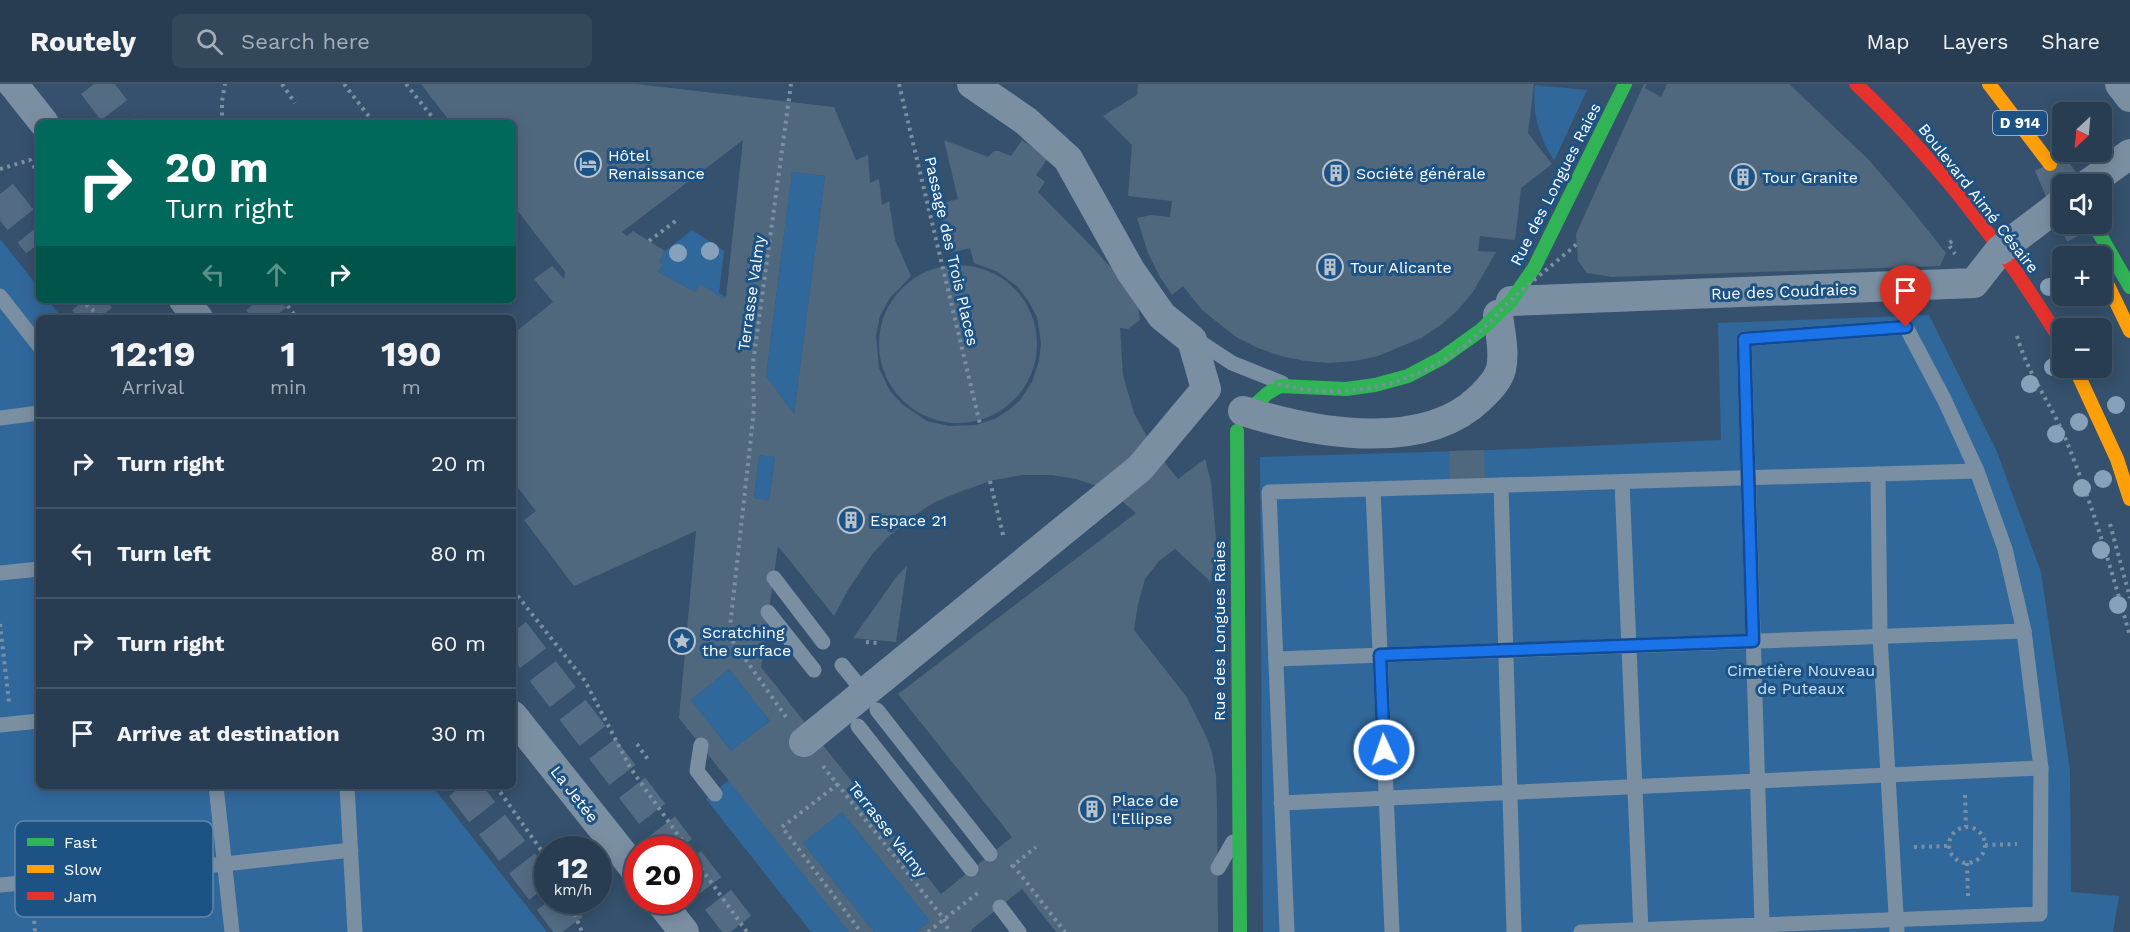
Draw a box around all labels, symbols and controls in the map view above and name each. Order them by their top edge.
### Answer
search box [172,14,592,68]
text: Routely [30,25,136,58]
icon: search [193,25,226,58]
text: Search here [241,29,370,54]
text: Map [1866,29,1909,54]
text: Layers [1942,29,2008,54]
text: Share [2041,29,2100,54]
street label: Rue des Longues Raies [1506,100,1605,269]
north arrow [2052,102,2112,162]
map controls [2052,102,2112,378]
road number: D 914 [1993,111,2047,135]
street label: Boulevard Aimé Césaire [1914,120,2043,277]
text: 20 m [165,143,269,192]
icon: right [66,144,144,222]
place label: Hôtel Renaissance [608,146,705,183]
hotel icon: Hôtel Renaissance [573,149,603,179]
street label: Passage des Trois Places [920,155,983,348]
building icon: Société générale [1321,158,1351,188]
building icon: Tour Granite [1728,162,1758,192]
place label: Société générale [1356,164,1486,183]
place label: Tour Granite [1762,168,1858,187]
button: sound [2052,174,2112,234]
text: Turn right [165,193,294,225]
street label: Terrasse Valmy [734,233,769,352]
button: + [2052,246,2112,306]
building icon: Tour Alicante [1315,252,1345,282]
icon: left [197,258,230,291]
icon: ahead [260,258,293,291]
icon: right [323,258,356,291]
place label: Tour Alicante [1350,258,1452,277]
pin [1880,265,1931,327]
icon: arrive [1889,274,1922,307]
street label: Rue des Coudraies [1711,279,1857,304]
button: − [2052,318,2112,378]
text: 12:19 [110,333,196,375]
text: 1 [281,333,296,375]
text: 190 [381,333,442,375]
text: Arrival [122,375,184,399]
text: min [270,375,307,399]
text: m [402,375,421,399]
icon: right [66,447,99,480]
text: Turn right [117,451,224,476]
text: 20 m [431,451,486,476]
building icon: Espace 21 [836,505,866,535]
place label: Espace 21 [870,511,947,530]
icon: left [66,537,99,570]
text: Turn left [117,541,211,566]
text: 80 m [430,541,486,566]
street label: Rue des Longues Raies [1210,541,1229,721]
place label: Scratching the surface [702,623,791,660]
place icon: Scratching the surface [667,626,697,656]
icon: right [66,627,99,660]
text: Turn right [117,631,224,656]
text: 60 m [430,631,486,656]
park label: Cimetière Nouveau de Puteaux [1727,661,1875,698]
icon: arrive [66,717,99,750]
position arrow [1352,718,1416,782]
text: Arrive at destination [117,721,340,746]
text: 30 m [431,721,486,746]
street label: La Jetée [547,762,603,826]
street label: Terrasse Valmy [844,777,931,882]
place label: Place de l'Ellipse [1112,791,1179,828]
building icon: Place de l'Ellipse [1077,794,1107,824]
legend [15,821,213,917]
text: Fast [64,833,97,852]
speed limit sign: 20 [624,836,702,914]
text: 12 [558,850,588,885]
text: Slow [64,860,102,879]
text: km/h [554,881,592,899]
text: Jam [64,887,97,906]

